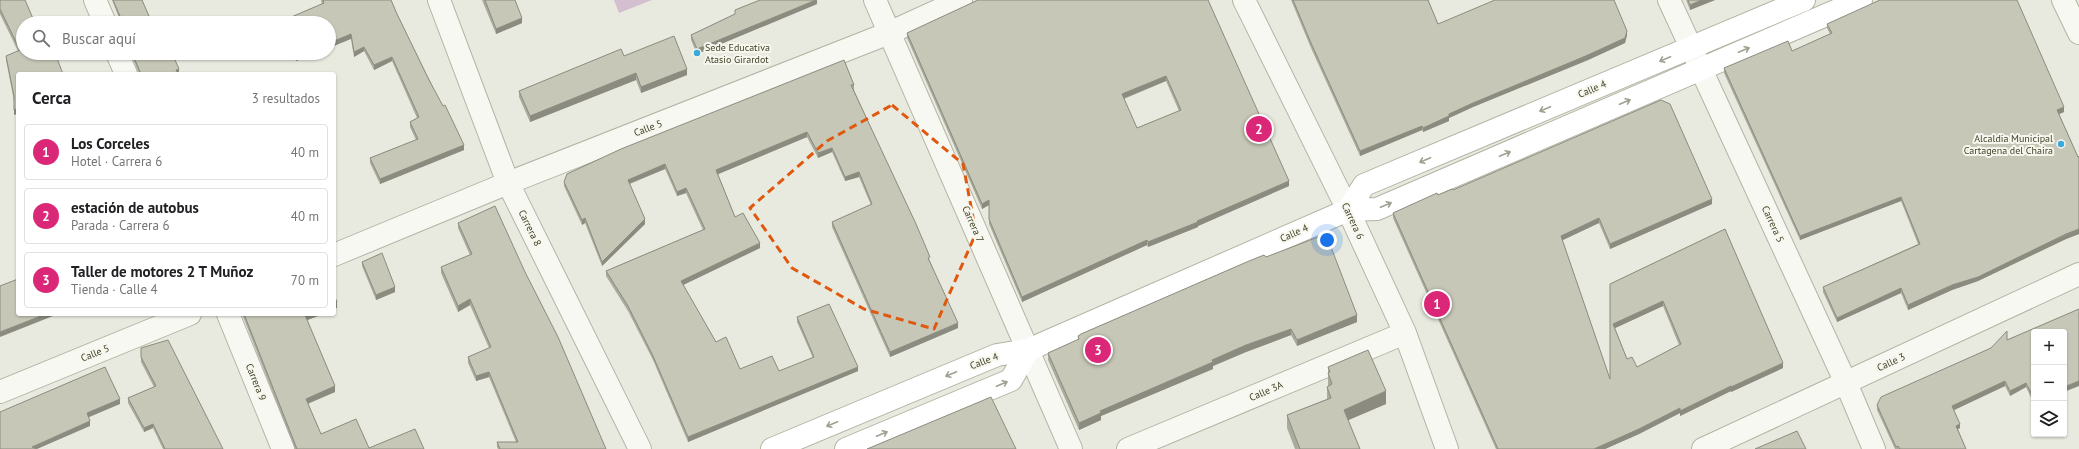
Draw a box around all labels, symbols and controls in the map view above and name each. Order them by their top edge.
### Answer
search box [16,16,336,60]
icon: search [30,27,52,49]
text: Buscar aquí [62,29,136,48]
place label: Sede Educativa Atasio Girardot [705,41,770,66]
one-way arrow [1737,46,1749,54]
marker: Sede Educativa Atasio Girardot [692,48,702,58]
one-way arrow [1659,56,1671,63]
street label: Calle 4 [1576,77,1609,101]
text: Cerca [32,87,71,109]
text: 3 resultados [252,90,320,107]
one-way arrow [1618,98,1630,105]
one-way arrow [1539,106,1551,114]
pin: 2 [1246,114,1272,144]
street label: Calle 5 [632,117,664,139]
place label: Alcaldia Municipal Cartagena del Chaira [1964,132,2053,157]
text: Los Corceles [71,134,150,153]
marker: Alcaldia Municipal Cartagena del Chaira [2056,139,2066,149]
text: 1 [42,144,50,161]
text: 40 m [291,144,319,161]
one-way arrow [1499,149,1511,157]
text: Hotel · Carrera 6 [71,153,162,170]
one-way arrow [1419,156,1431,164]
text: estación de autobus [71,198,199,217]
street label: Carrera 6 [1339,201,1367,241]
one-way arrow [1380,201,1392,209]
street label: Carrera 7 [959,204,987,244]
street label: Carrera 5 [1759,204,1787,244]
text: 2 [42,208,50,225]
text: 40 m [291,208,319,225]
street label: Carrera 8 [516,208,544,248]
text: Parada · Carrera 6 [71,217,170,234]
street label: Calle 4 [1278,221,1311,245]
your location [1317,230,1337,250]
text: Taller de motores 2 T Muñoz [71,262,253,281]
text: 3 [42,272,50,289]
text: 70 m [291,272,319,289]
text: Tienda · Calle 4 [71,281,158,298]
pin: 1 [1424,289,1450,319]
map controls [2031,329,2067,437]
button: + [2031,329,2067,365]
pin: 3 [1085,335,1111,365]
street label: Calle 5 [79,341,111,365]
street label: Calle 4 [968,349,1001,372]
street label: Calle 3 [1875,350,1907,374]
street label: Carrera 9 [243,362,269,402]
button: − [2031,365,2067,401]
one-way arrow [946,371,958,378]
street label: Calle 3A [1247,378,1285,404]
one-way arrow [995,379,1007,387]
button: layers [2031,401,2067,437]
one-way arrow [826,421,838,428]
one-way arrow [875,430,887,437]

